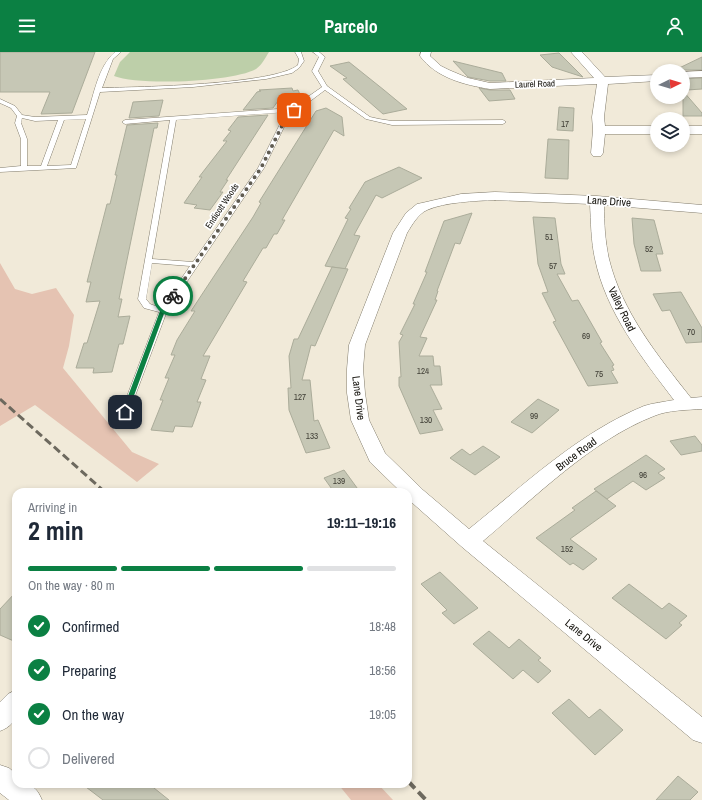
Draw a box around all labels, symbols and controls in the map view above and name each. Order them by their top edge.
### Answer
text: Parcelo [324,14,378,39]
icon: menu [16,15,38,37]
icon: person [664,15,686,37]
north arrow [650,64,690,104]
map controls [650,64,690,152]
street label: Laurel Road [515,77,555,91]
pin [277,93,311,127]
icon: bag [283,99,305,121]
button: layers [650,112,690,152]
house number: 17 [561,118,569,130]
street label: Endicott Woods [202,181,242,231]
street label: Lane Drive [587,192,631,210]
house number: 51 [545,231,553,243]
house number: 52 [645,243,653,255]
house number: 57 [549,260,557,272]
courier [153,276,193,316]
street label: Valley Road [605,284,639,334]
icon: bike [162,285,184,307]
house number: 70 [687,326,695,338]
house number: 69 [582,330,590,342]
house number: 124 [417,365,429,377]
house number: 75 [595,368,603,380]
street label: Lane Drive [349,375,369,421]
house number: 127 [294,391,306,403]
pin [108,395,142,429]
icon: home [114,401,136,423]
house number: 99 [530,410,538,422]
house number: 130 [420,414,432,426]
house number: 133 [306,430,318,442]
street label: Bruce Road [553,434,599,474]
house number: 96 [639,469,647,481]
house number: 139 [333,475,345,487]
text: Arriving in [28,499,77,516]
text: 19:11–19:16 [327,512,396,533]
text: 2 min [28,513,84,548]
house number: 152 [561,543,573,555]
text: On the way · 80 m [28,577,115,594]
icon: check [28,615,50,637]
text: Confirmed [62,616,119,637]
street label: Lane Drive [562,616,606,654]
text: 18:48 [369,618,396,635]
icon: check [28,659,50,681]
text: Preparing [62,660,116,681]
text: 18:56 [369,662,396,679]
icon: check [28,703,50,725]
text: On the way [62,704,124,725]
text: 19:05 [369,706,396,723]
text: Delivered [62,748,115,769]

